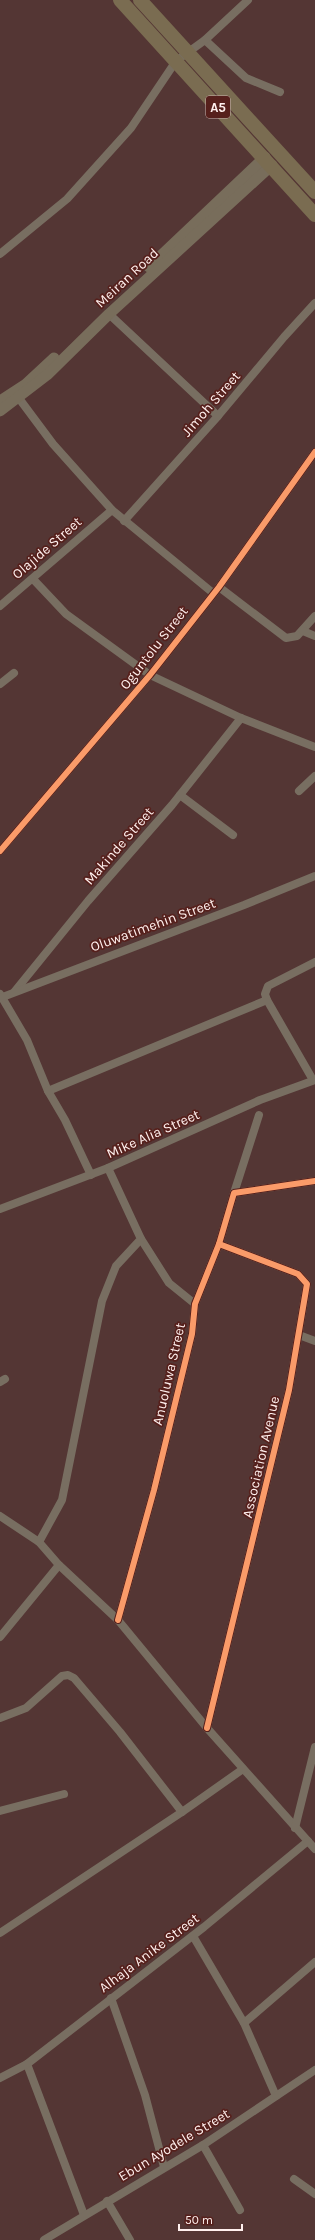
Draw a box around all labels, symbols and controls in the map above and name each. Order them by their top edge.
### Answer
road number: A5 [206,96,230,118]
street label: Meiran Road [92,245,162,311]
street label: Jimoh Street [178,368,244,440]
street label: Olajide Street [9,513,85,583]
street label: Oguntolu Street [116,603,192,693]
street label: Makinde Street [81,804,157,888]
street label: Oluwatimehin Street [88,894,218,956]
street label: Mike Alia Street [104,1106,202,1162]
street label: Anuoluwa Street [149,1321,189,1427]
street label: Association Avenue [239,1394,283,1520]
street label: Alhaja Anike Street [96,1910,202,1996]
street label: Ebun Ayodele Street [115,2105,233,2185]
scale bar [179,2206,242,2232]
text: 50 m [185,2213,213,2227]

